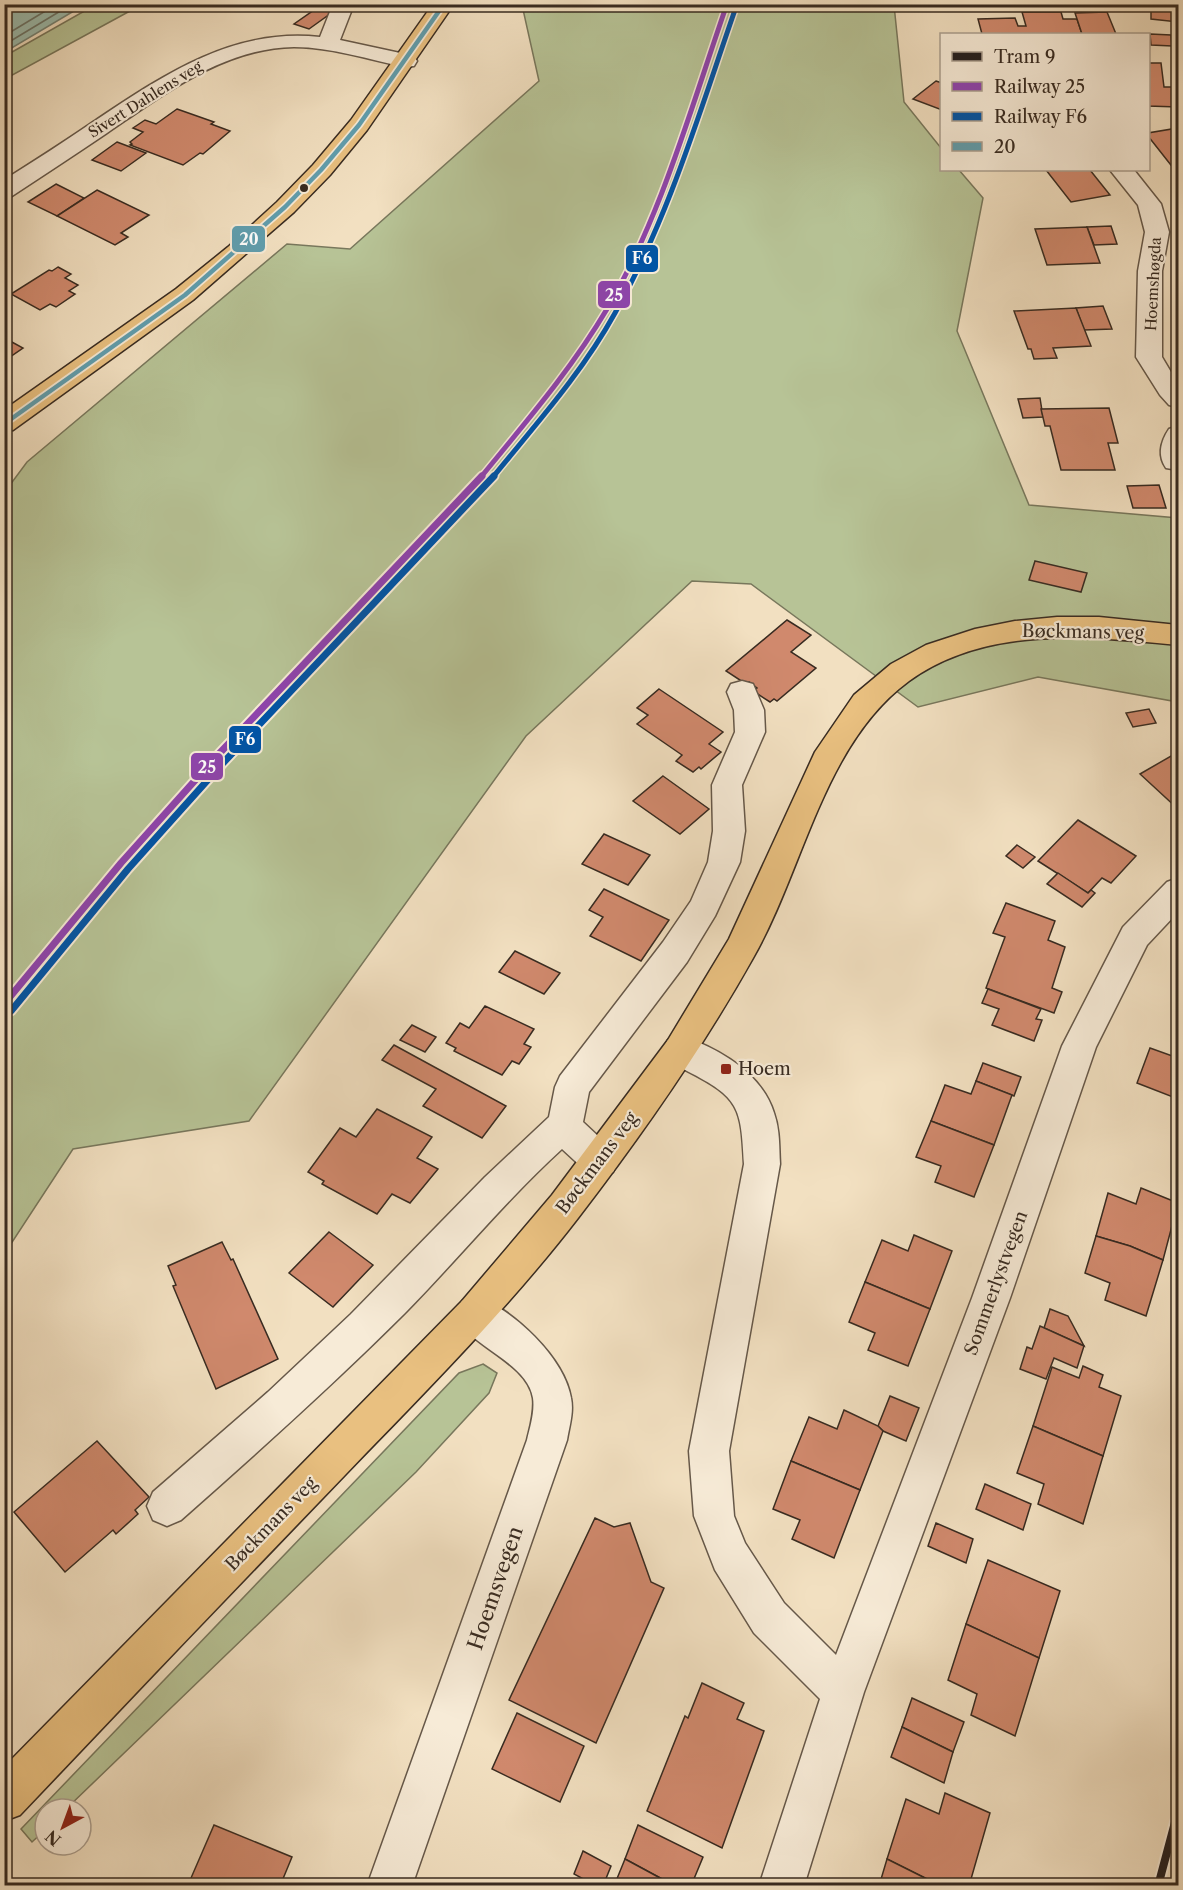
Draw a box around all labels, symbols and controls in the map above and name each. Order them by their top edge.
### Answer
legend [940,33,1150,171]
text: Tram 9 [994,46,1055,68]
street label: Sivert Dahlens veg [84,56,206,142]
text: Railway 25 [994,76,1085,98]
text: Railway F6 [994,106,1087,128]
text: 20 [994,136,1016,158]
unlabelled marker [298,182,310,194]
line badge: 20 [231,225,266,253]
text: 20 [239,229,259,249]
street label: Hoemshøgda [1141,236,1165,332]
line badge: F6 [625,244,659,273]
text: F6 [632,248,653,268]
line badge: 25 [597,280,631,309]
text: 25 [605,285,623,305]
street label: Bøckmans veg [1022,620,1145,644]
line badge: F6 [228,725,262,754]
text: F6 [235,729,256,749]
line badge: 25 [190,752,224,781]
text: 25 [198,757,216,777]
place label: Hoem [738,1058,791,1080]
marker: Hoem [719,1062,733,1076]
street label: Bøckmans veg [551,1107,643,1218]
street label: Sommerlystvegen [960,1208,1032,1358]
street label: Bøckmans veg [221,1472,322,1576]
street label: Hoemsvegen [462,1523,528,1653]
north arrow [33,1797,93,1857]
text: N [41,1826,65,1850]

